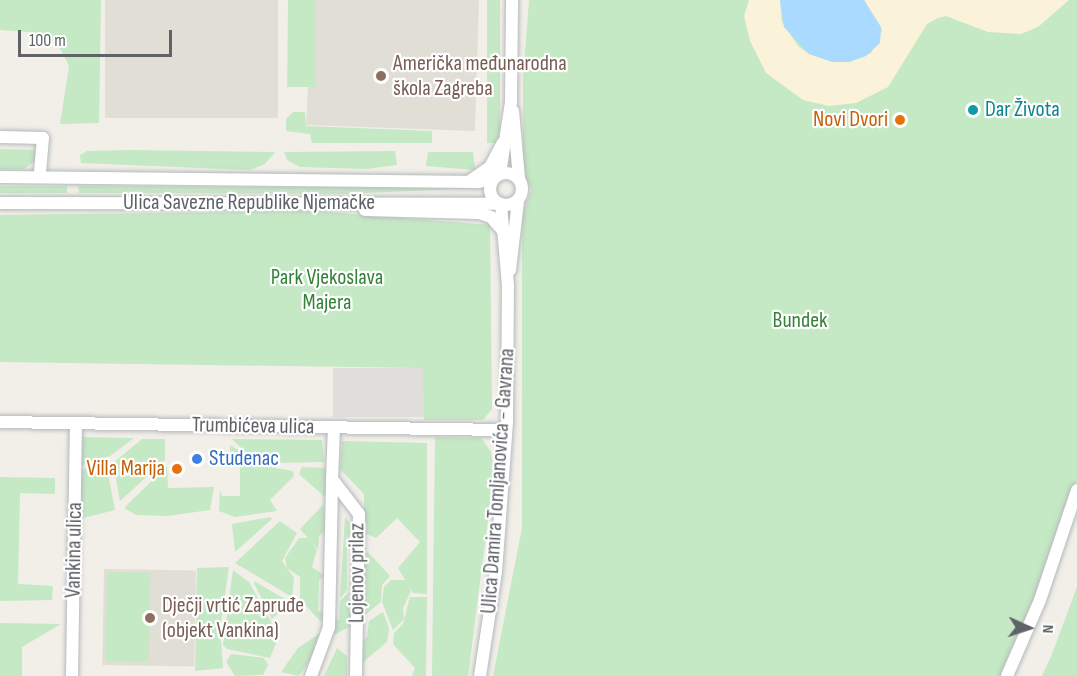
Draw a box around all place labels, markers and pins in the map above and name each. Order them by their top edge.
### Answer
place label: Američka međunarodna škola Zagreba [393,50,567,101]
marker: Američka međunarodna škola Zagreba [374,69,388,83]
place label: Dar Života [985,97,1060,123]
marker: Dar Života [966,103,980,117]
place label: Novi Dvori [813,107,888,133]
marker: Novi Dvori [893,113,907,127]
place label: Studenac [209,446,279,472]
marker: Studenac [190,452,204,466]
place label: Villa Marija [87,456,165,482]
marker: Villa Marija [170,462,184,476]
place label: Dječji vrtić Zapruđe (objekt Vankina) [162,592,304,644]
marker: Dječji vrtić Zapruđe (objekt Vankina) [143,611,157,625]

